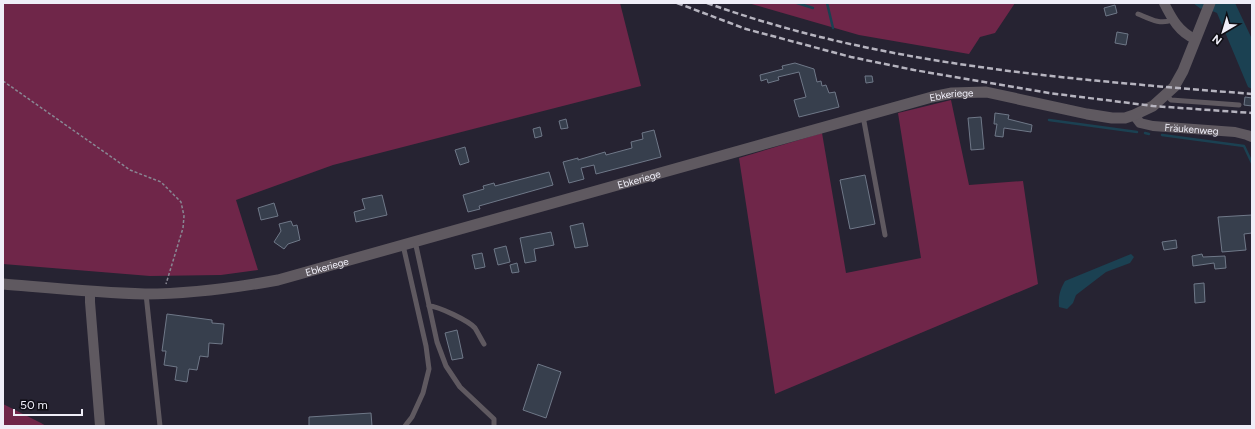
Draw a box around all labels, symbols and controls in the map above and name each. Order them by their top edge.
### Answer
north arrow [1203,12,1243,52]
text: N [1210,32,1225,47]
street label: Ebkeriege [928,86,974,104]
street label: Fräukenweg [1164,121,1219,138]
street label: Ebkeriege [616,167,663,192]
street label: Ebkeriege [304,254,351,279]
scale bar [14,391,82,417]
text: 50 m [20,398,48,412]

